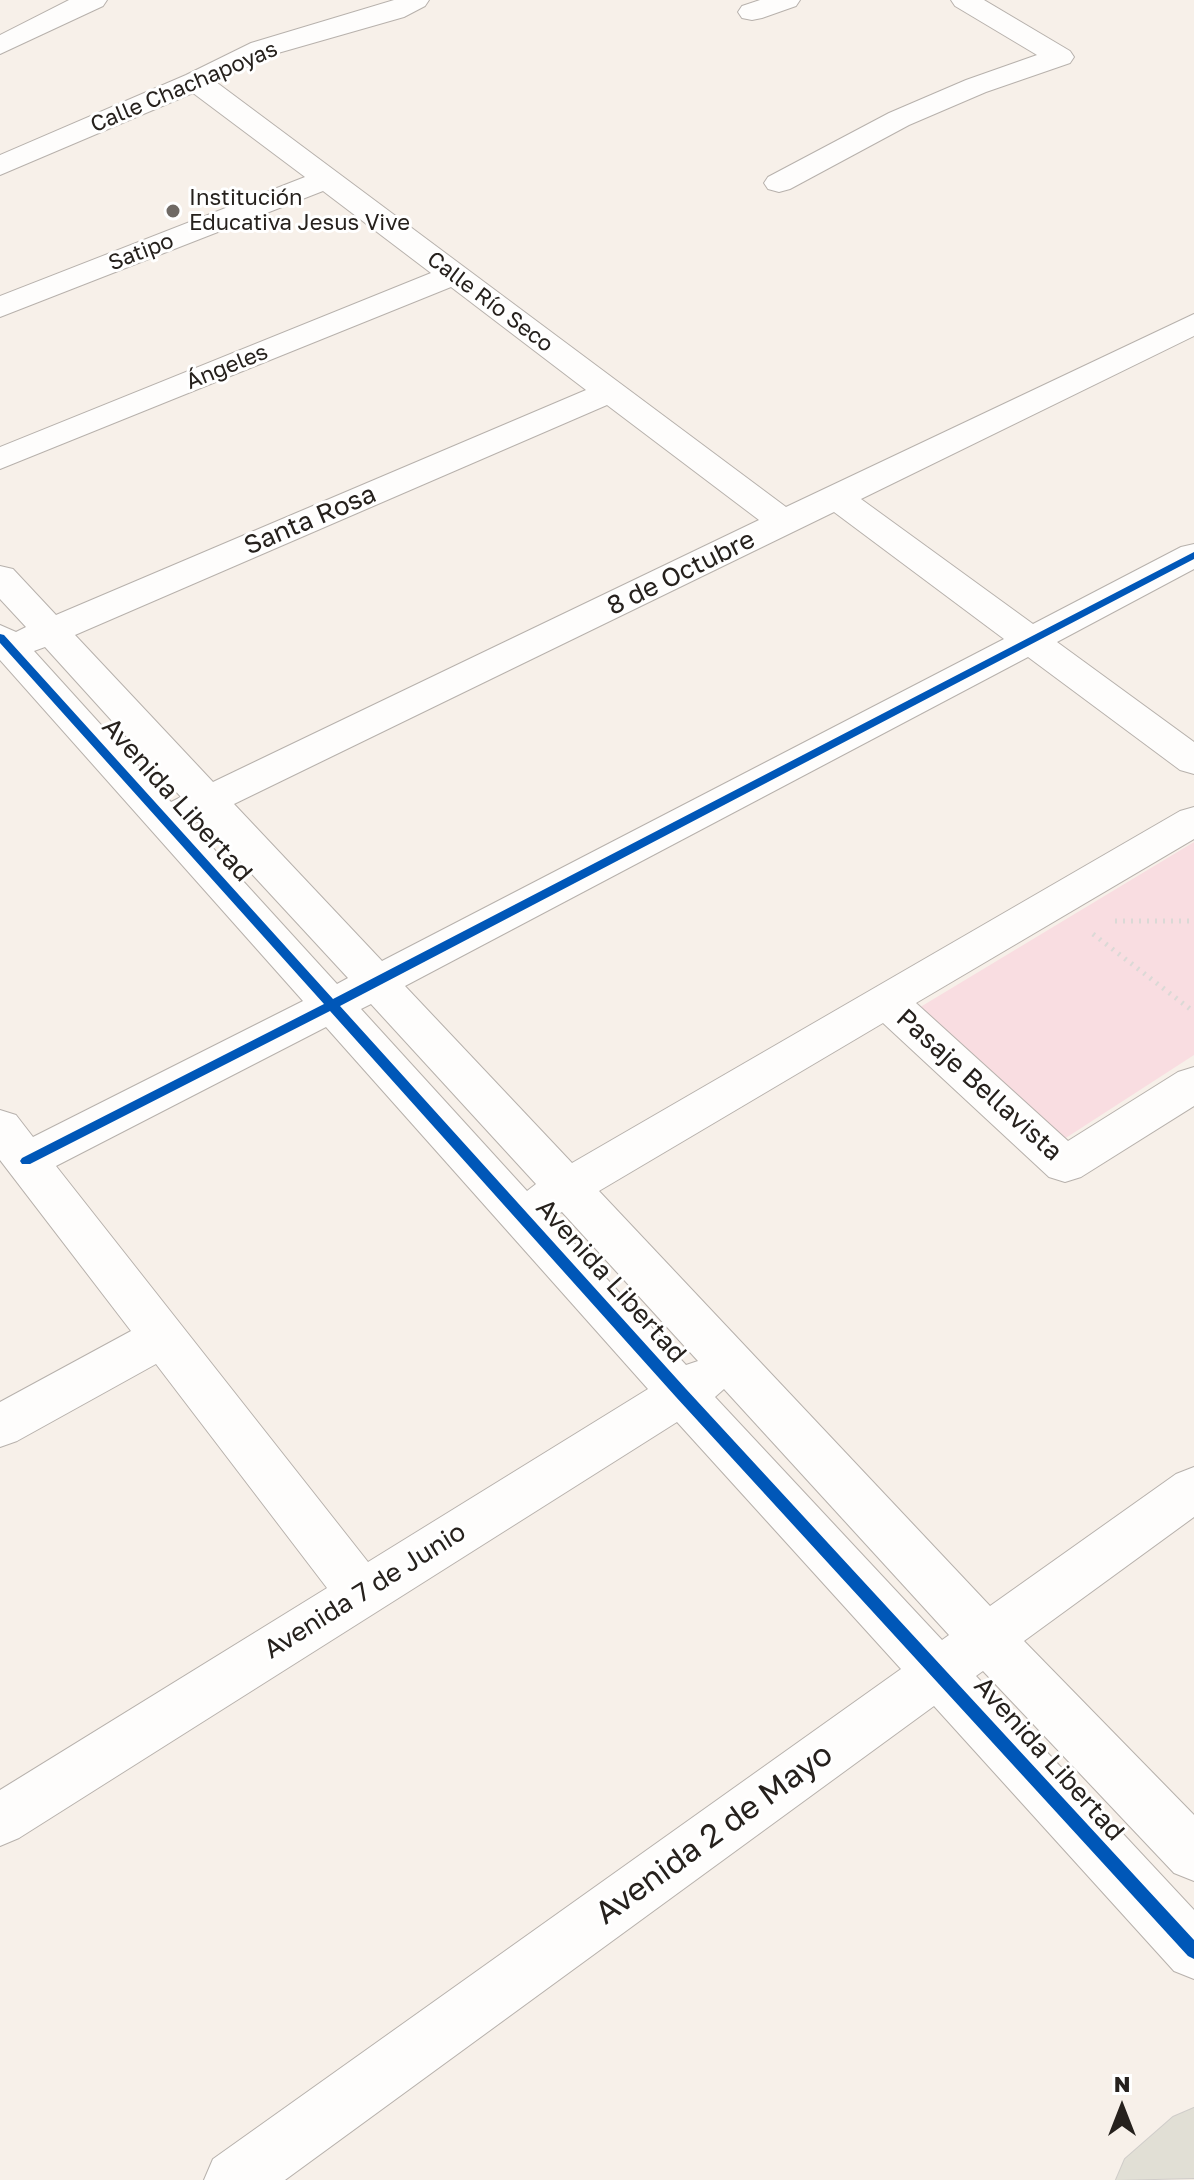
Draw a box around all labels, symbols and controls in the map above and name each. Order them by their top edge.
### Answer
street label: Calle Chachapoyas [87,36,281,138]
place label: Institución Educativa Jesus Vive [189,185,410,236]
marker: Institución Educativa Jesus Vive [164,202,182,220]
street label: Satipo [105,228,177,276]
street label: Calle Río Seco [422,246,558,358]
street label: Ángeles [182,339,272,395]
street label: Santa Rosa [239,478,381,562]
street label: 8 de Octubre [602,524,760,622]
street label: Avenida Libertad [95,712,259,888]
street label: Pasaje Bellavista [890,1002,1068,1168]
street label: Avenida Libertad [529,1193,693,1369]
street label: Avenida 7 de Junio [258,1516,472,1666]
street label: Avenida Libertad [967,1671,1131,1847]
street label: Avenida 2 de Mayo [588,1735,840,1933]
north arrow [1082,2068,1162,2148]
text: N [1114,2070,1130,2097]

